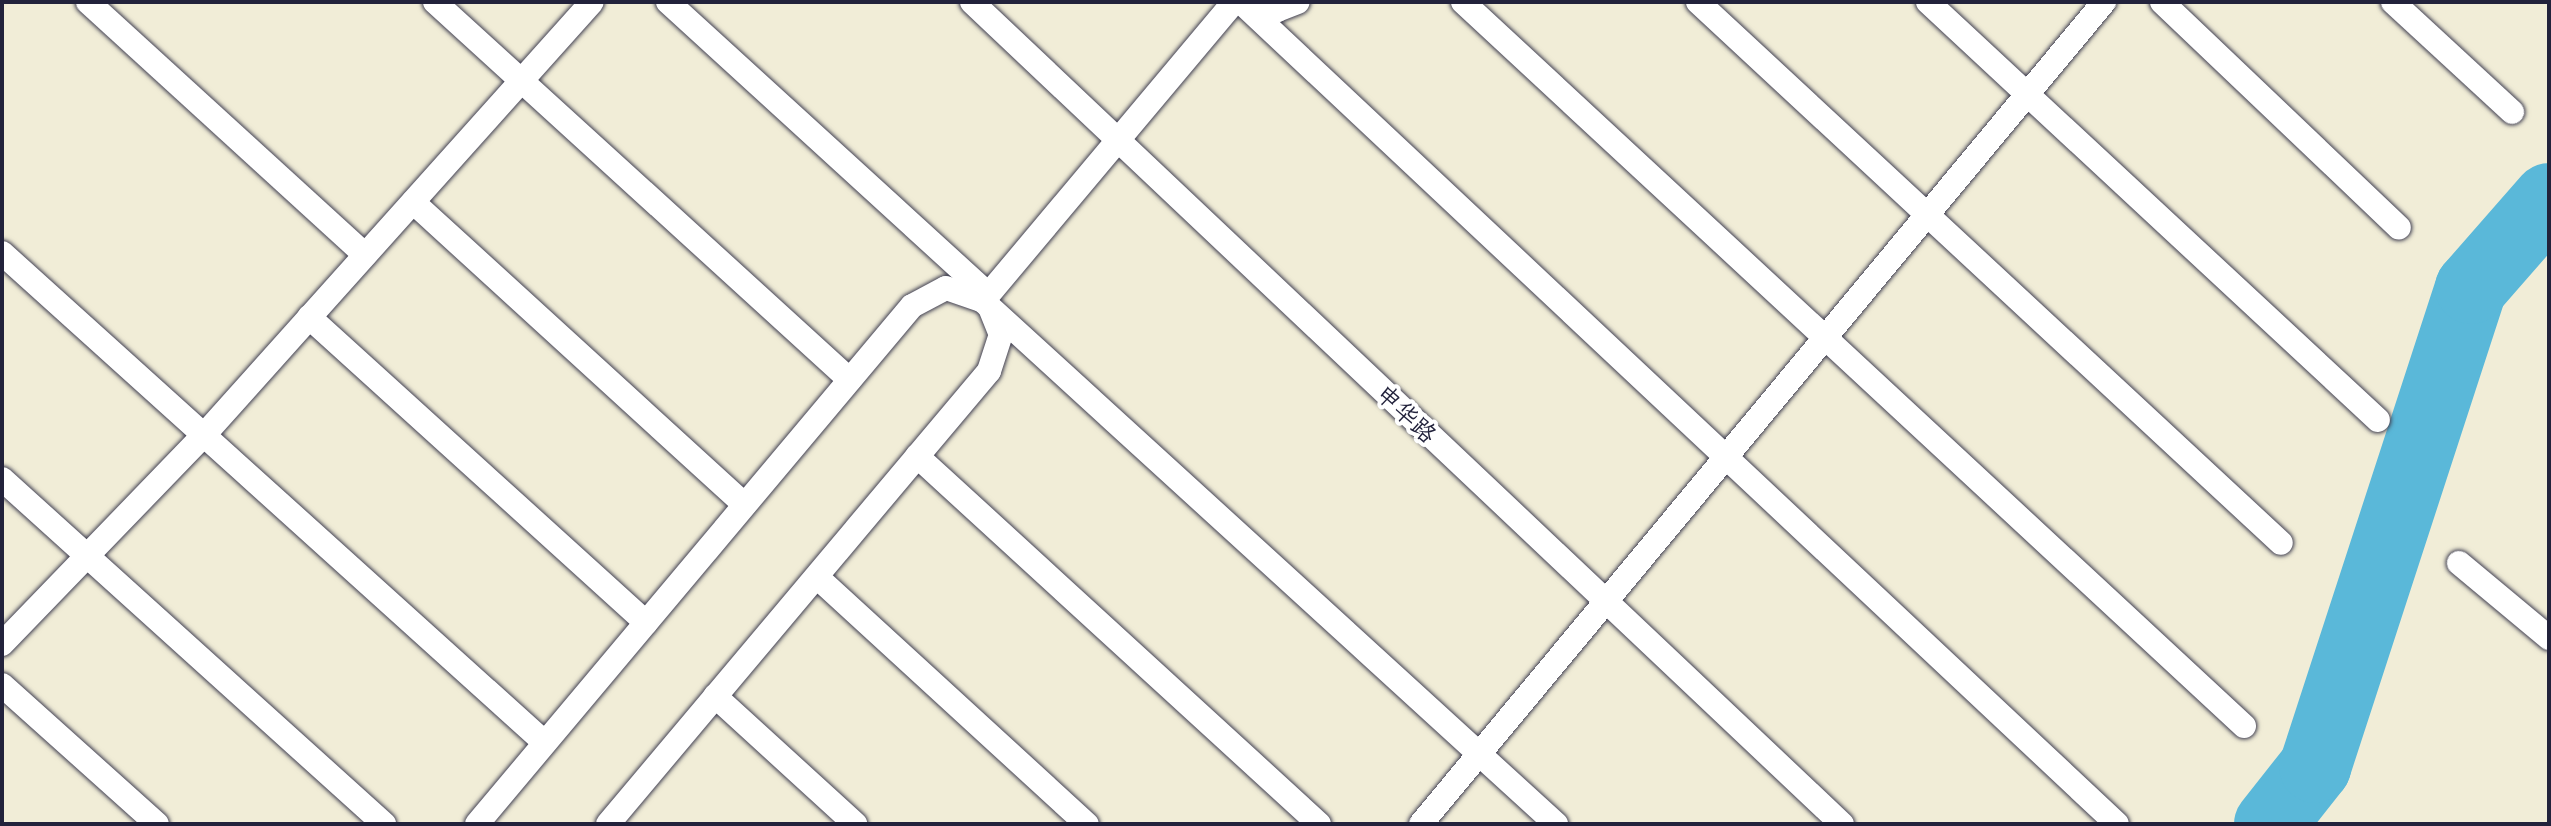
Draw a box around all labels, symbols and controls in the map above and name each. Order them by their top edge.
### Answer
street label: 申华路 [1371,378,1443,448]

